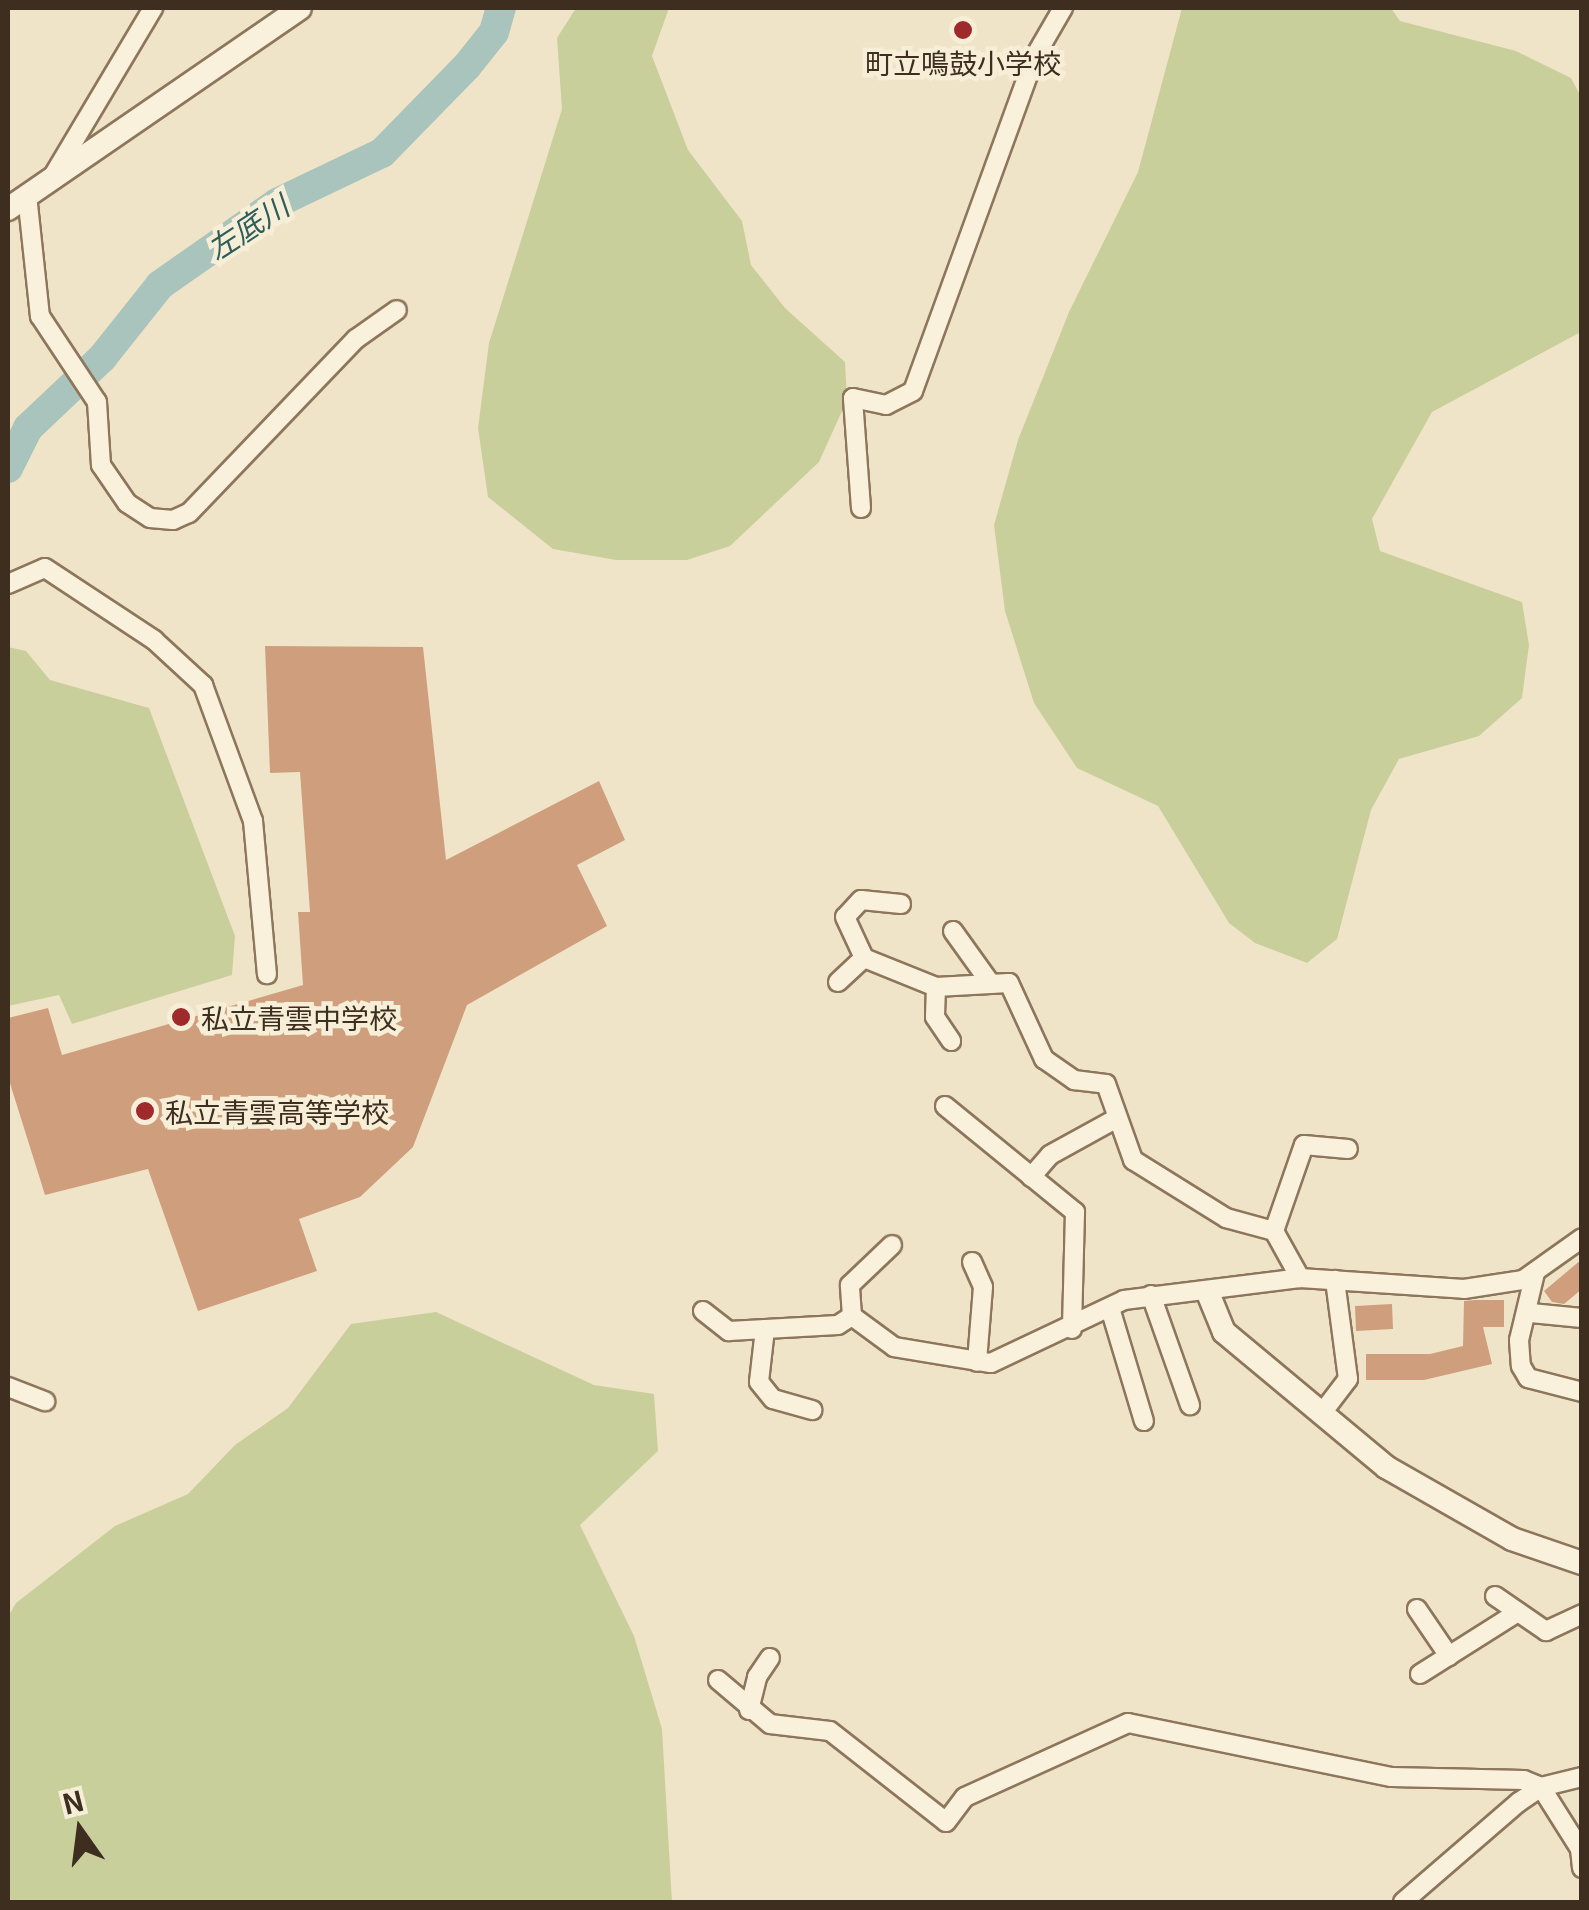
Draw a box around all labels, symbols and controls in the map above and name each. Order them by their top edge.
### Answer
marker: 町立鳴鼓小学校 [952,19,974,41]
place label: 町立鳴鼓小学校 [865,45,1061,79]
water label: 左底川 [199,186,295,266]
place label: 私立青雲中学校 [201,1000,397,1034]
marker: 私立青雲中学校 [170,1006,192,1028]
place label: 私立青雲高等学校 [165,1094,389,1128]
marker: 私立青雲高等学校 [134,1100,156,1122]
text: N [58,1779,88,1823]
north arrow [30,1780,130,1880]

